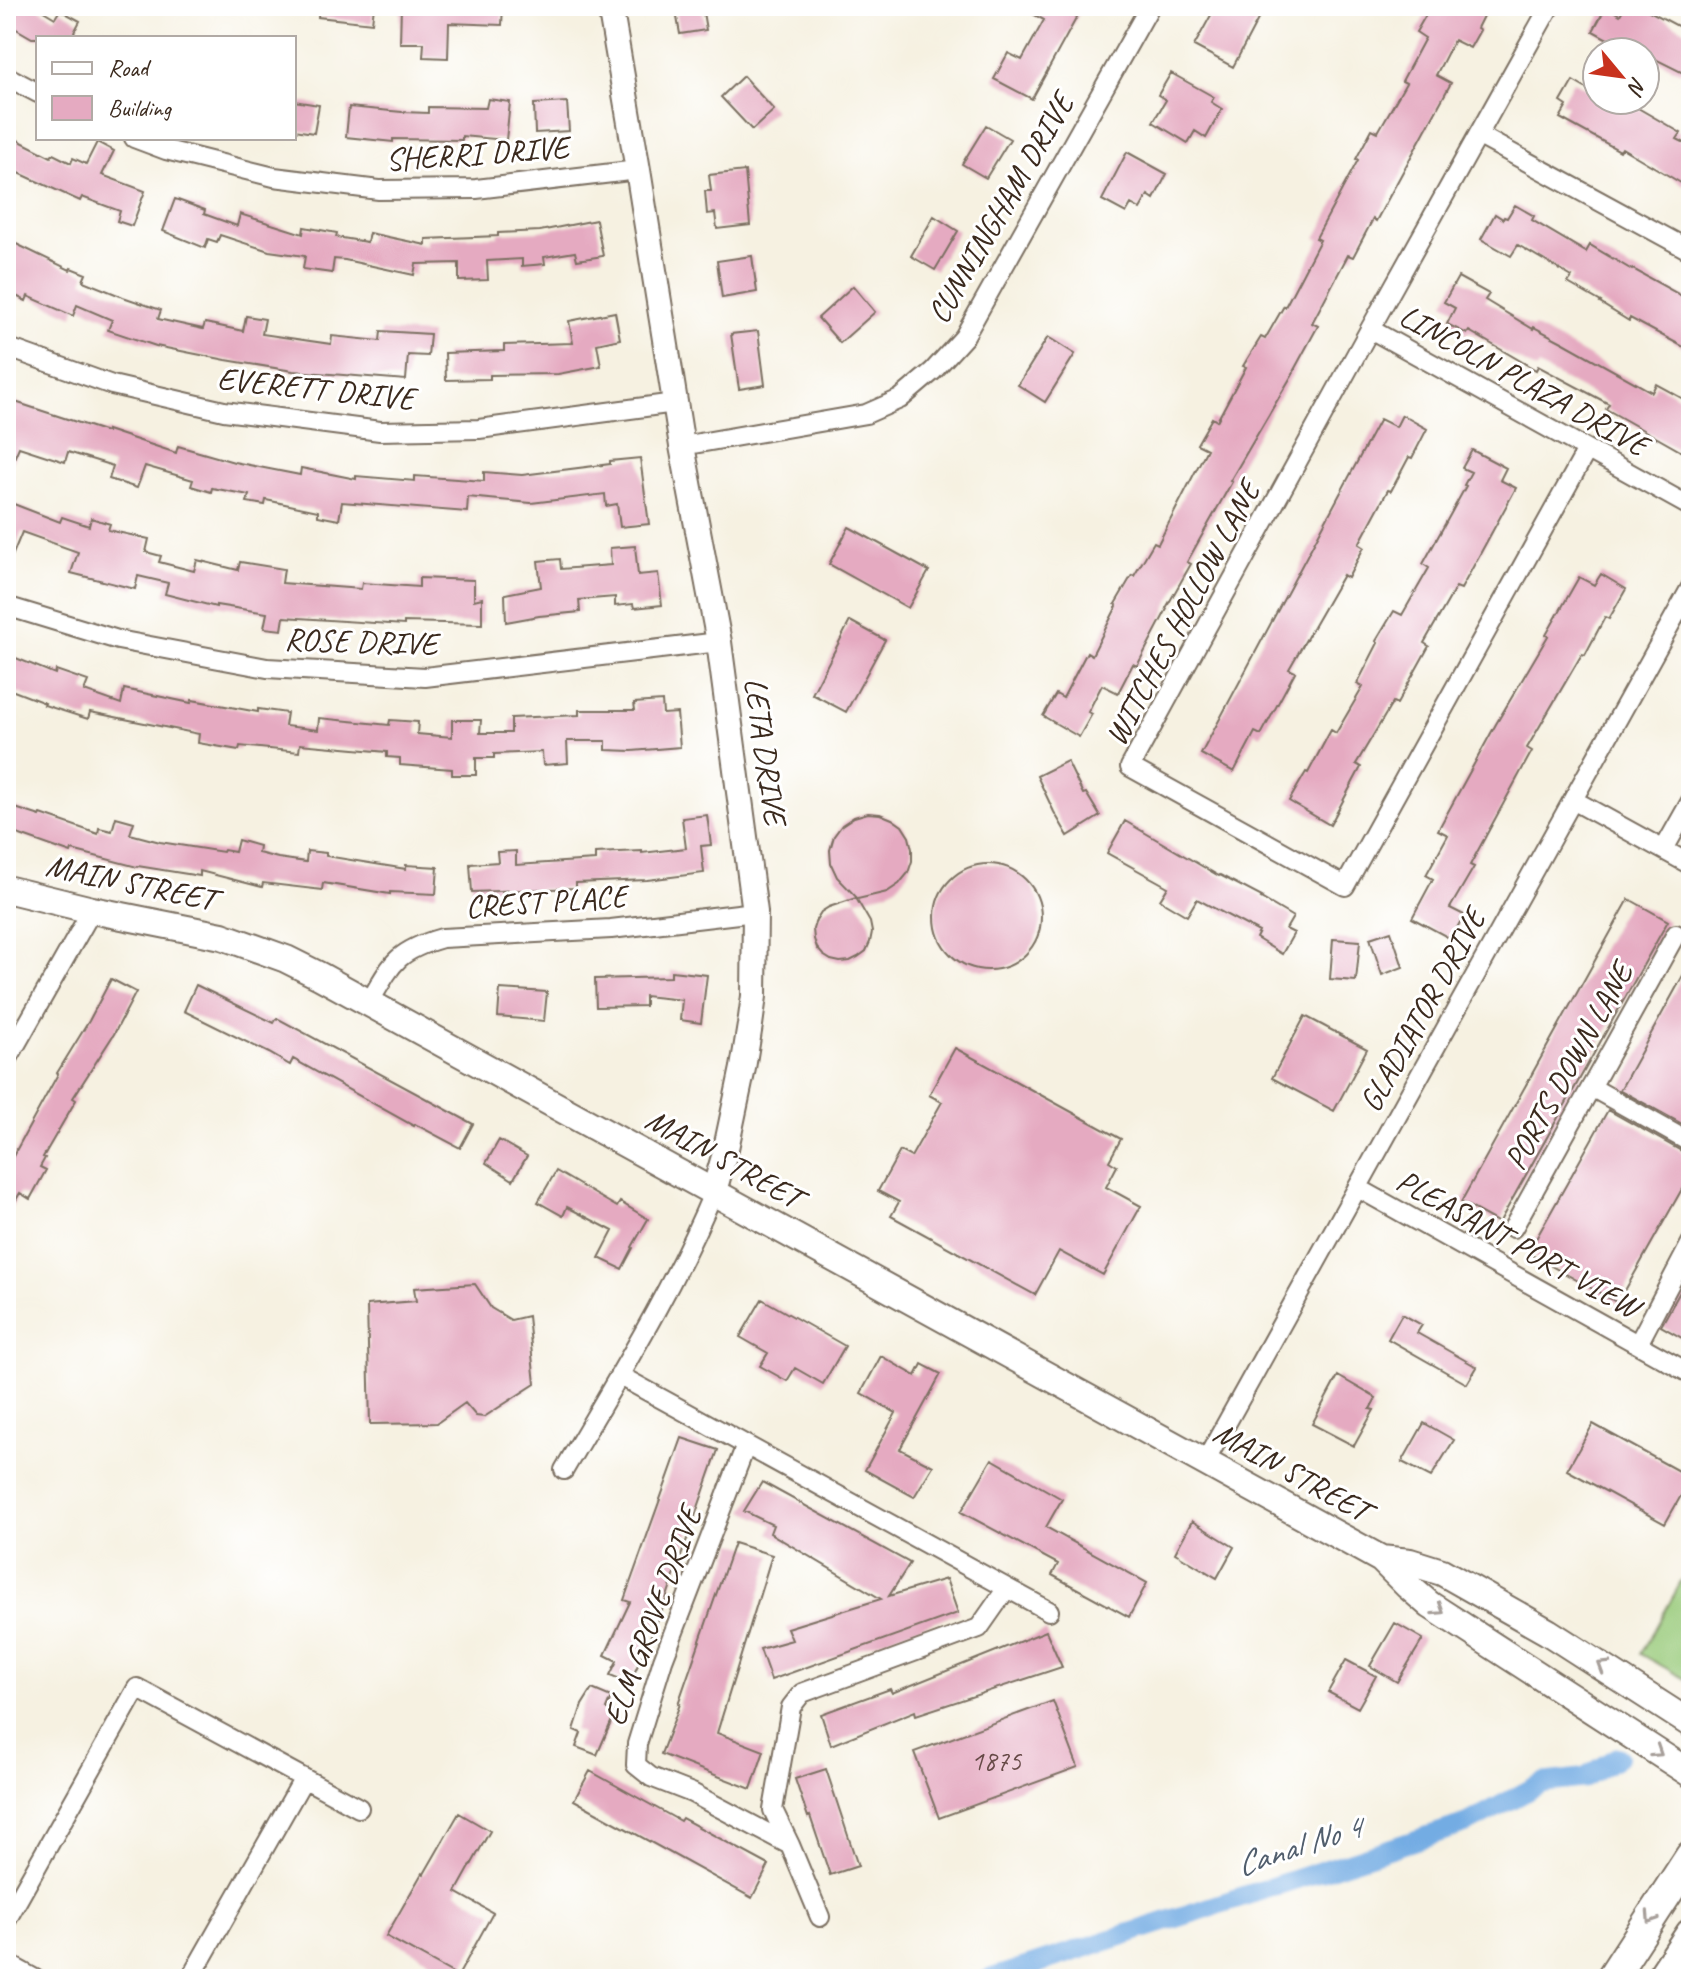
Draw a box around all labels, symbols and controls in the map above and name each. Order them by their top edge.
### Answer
legend [36,36,296,140]
north arrow [1581,36,1661,116]
text: Road [108,53,152,83]
text: N [1620,72,1653,101]
street label: CUNNINGHAM DRIVE [918,82,1085,331]
text: Building [108,93,173,123]
street label: SHERRI DRIVE [384,126,574,180]
street label: LINCOLN PLAZA DRIVE [1392,295,1659,468]
street label: EVERETT DRIVE [215,358,421,420]
street label: WITCHES HOLLOW LANE [1095,470,1272,753]
street label: ROSE DRIVE [284,618,442,665]
street label: LETA DRIVE [735,675,797,831]
street label: MAIN STREET [42,845,227,922]
street label: CREST PLACE [464,875,632,928]
street label: GLADIATOR DRIVE [1350,898,1497,1119]
street label: PORTS DOWN LANE [1495,952,1644,1177]
street label: MAIN STREET [639,1099,816,1222]
street label: PLEASANT PORT VIEW [1389,1160,1651,1330]
street label: MAIN STREET [1207,1412,1384,1535]
street label: ELM GROVE DRIVE [594,1497,712,1731]
one-way arrow [1431,1601,1445,1616]
one-way arrow [1597,1660,1611,1675]
one-way arrow [1649,1742,1663,1757]
house number: 1875 [971,1743,1023,1778]
water label: Canal No 4 [1230,1803,1373,1886]
one-way arrow [1646,1909,1661,1923]

